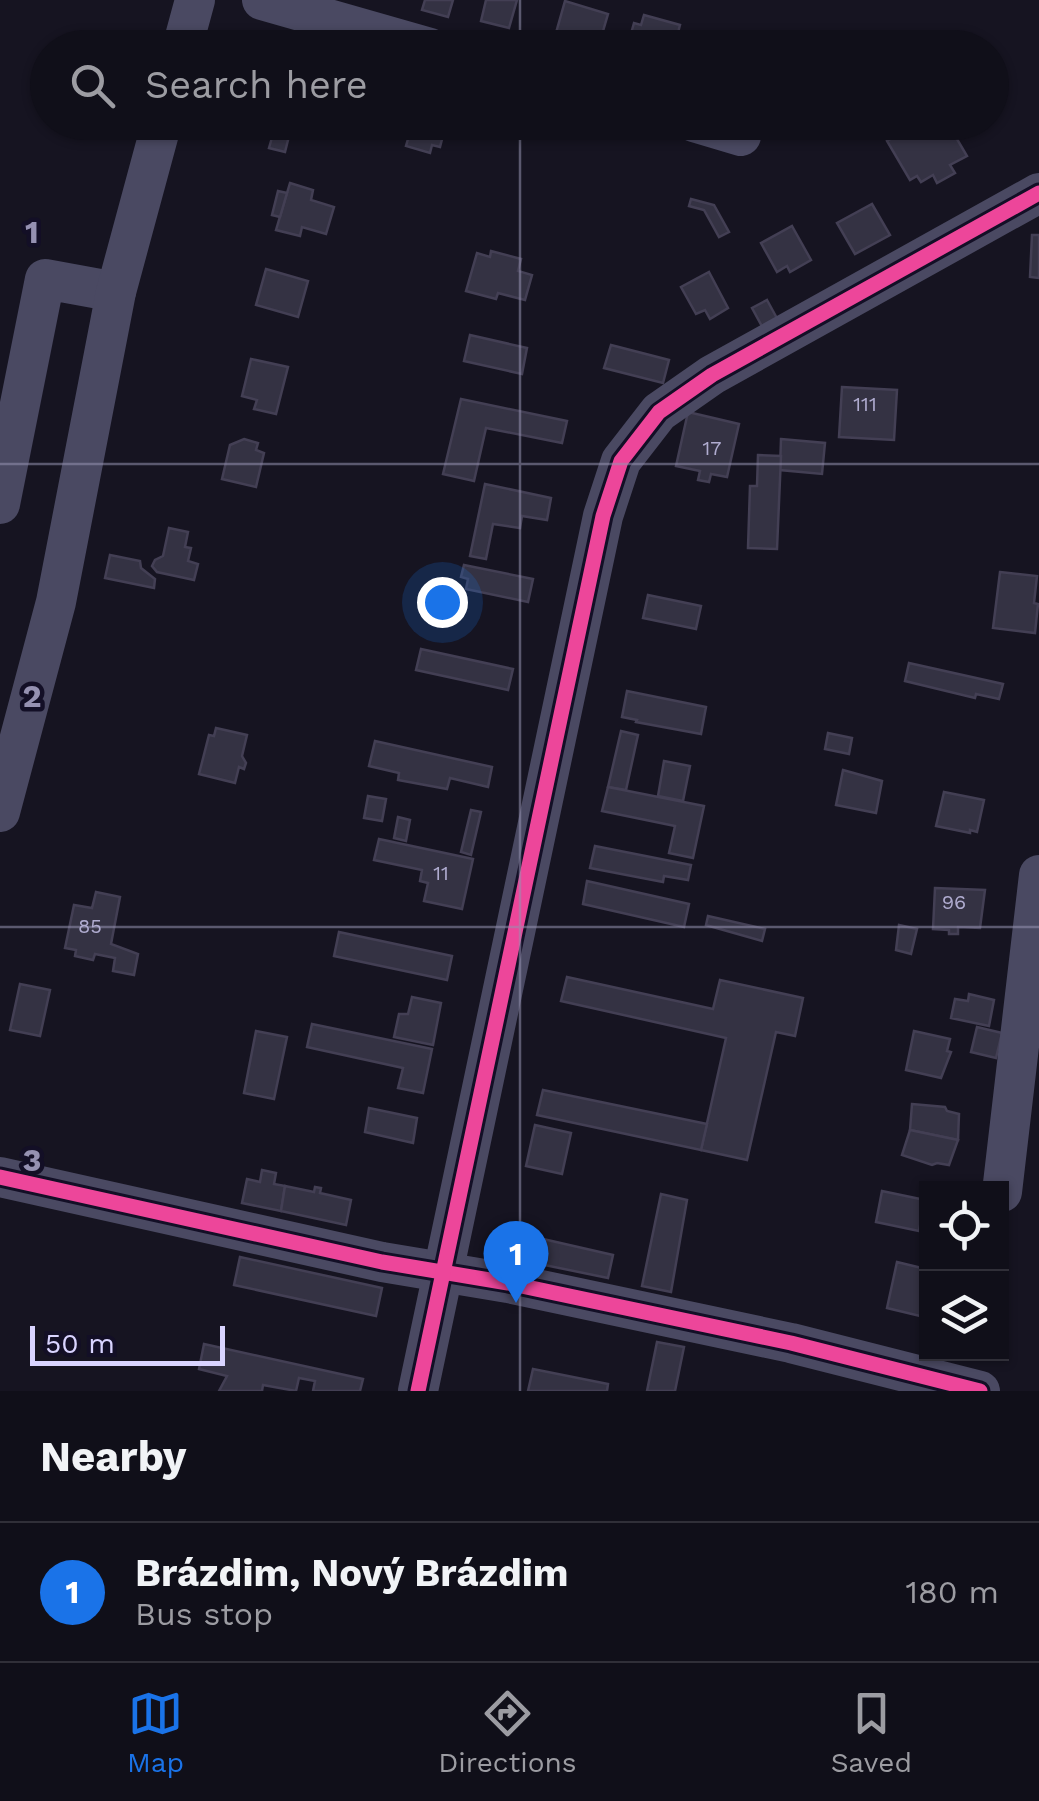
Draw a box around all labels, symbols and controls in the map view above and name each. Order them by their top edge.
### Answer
search box [30,30,1009,140]
icon: search [65,58,120,113]
text: Search here [145,63,368,107]
text: 1 [25,213,39,251]
house number: 111 [853,392,877,416]
house number: 17 [702,436,722,460]
your location [417,577,468,628]
text: 2 [22,677,42,715]
house number: 11 [433,861,449,885]
house number: 96 [942,890,966,914]
house number: 85 [78,914,102,938]
text: 3 [23,1141,41,1179]
map controls [919,1181,1009,1361]
button: locate [919,1181,1009,1271]
pin: 1 [484,1220,548,1303]
button: layers [919,1271,1009,1361]
scale bar [30,1321,225,1366]
text: 50 m [45,1327,115,1360]
text: Nearby [40,1432,187,1481]
text: Brázdim, Nový Brázdim [135,1551,569,1595]
text: 1 [66,1573,79,1611]
text: 180 m [905,1573,999,1611]
text: Bus stop [135,1595,273,1633]
tab: Map [127,1686,184,1779]
tab: Directions [438,1686,577,1779]
tab: Saved [831,1686,912,1779]

